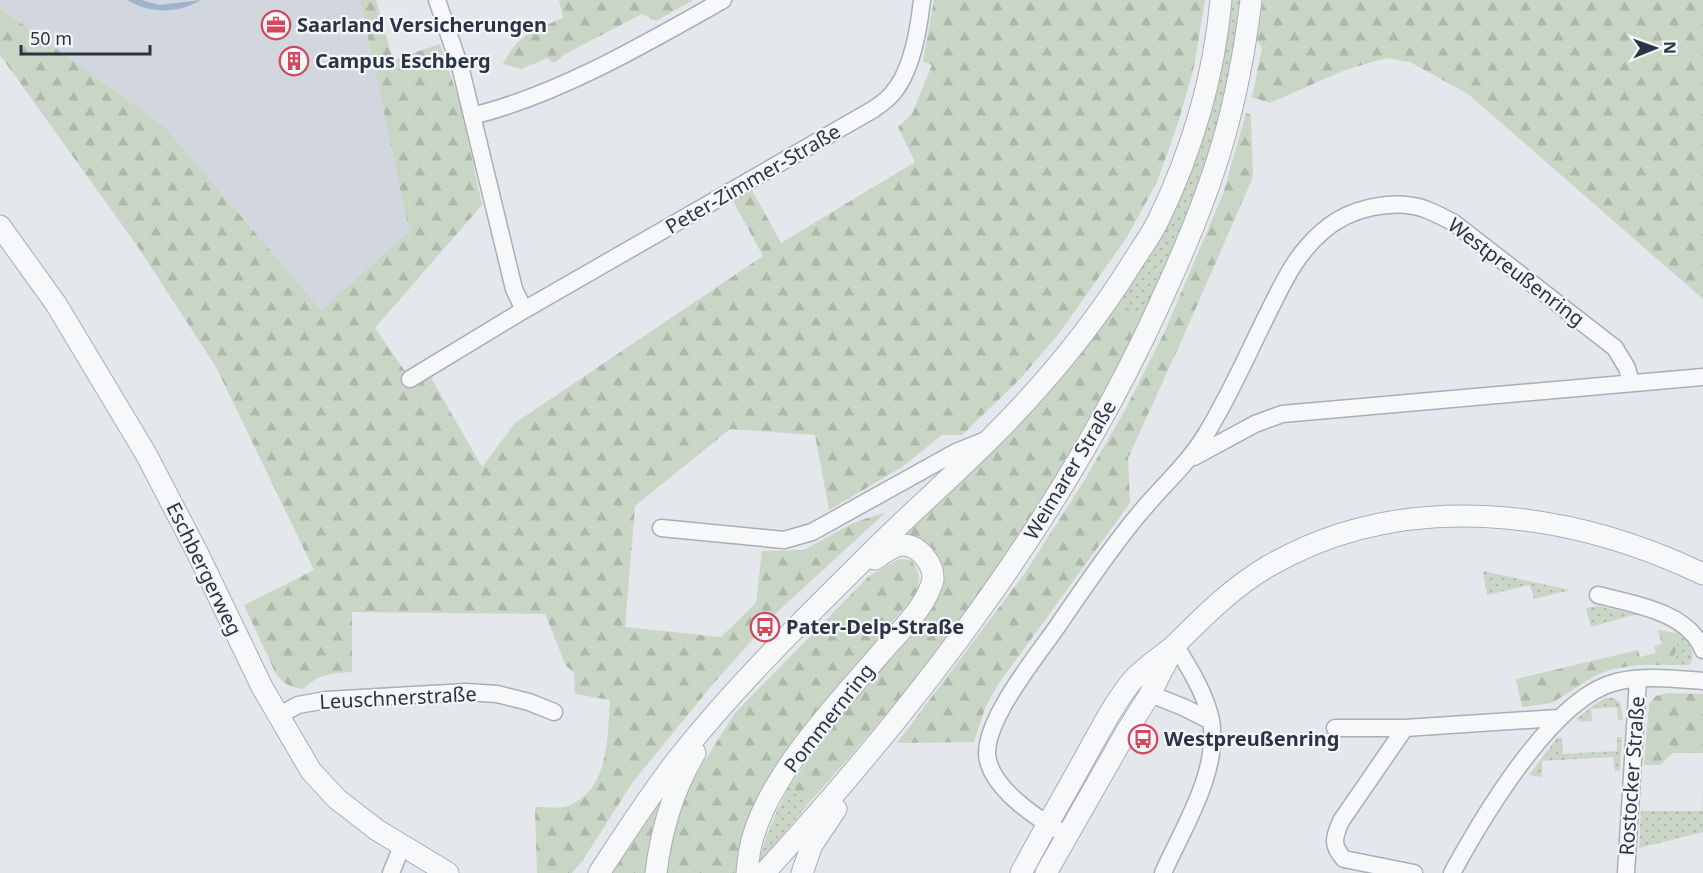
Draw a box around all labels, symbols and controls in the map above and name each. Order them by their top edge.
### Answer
office icon: Saarland Versicherungen [260,9,292,41]
place label: Saarland Versicherungen [297,11,547,38]
scale bar [21,18,150,56]
north arrow [1625,18,1685,78]
text: 50 m [30,26,72,50]
text: N [1659,41,1681,54]
building icon: Campus Eschberg [278,45,310,77]
place label: Campus Eschberg [315,47,491,74]
street label: Peter-Zimmer-Straße [660,117,845,240]
street label: Westpreußenring [1443,211,1590,332]
street label: Weimarer Straße [1017,395,1122,545]
street label: Eschbergerweg [160,497,248,640]
bus stop icon: Pater-Delp-Straße [749,611,781,643]
place label: Pater-Delp-Straße [786,613,964,640]
street label: Pommernring [777,658,880,778]
street label: Leuschnerstraße [319,680,477,715]
street label: Rostocker Straße [1612,695,1651,857]
bus stop icon: Westpreußenring [1127,723,1159,755]
place label: Westpreußenring [1164,725,1339,752]

